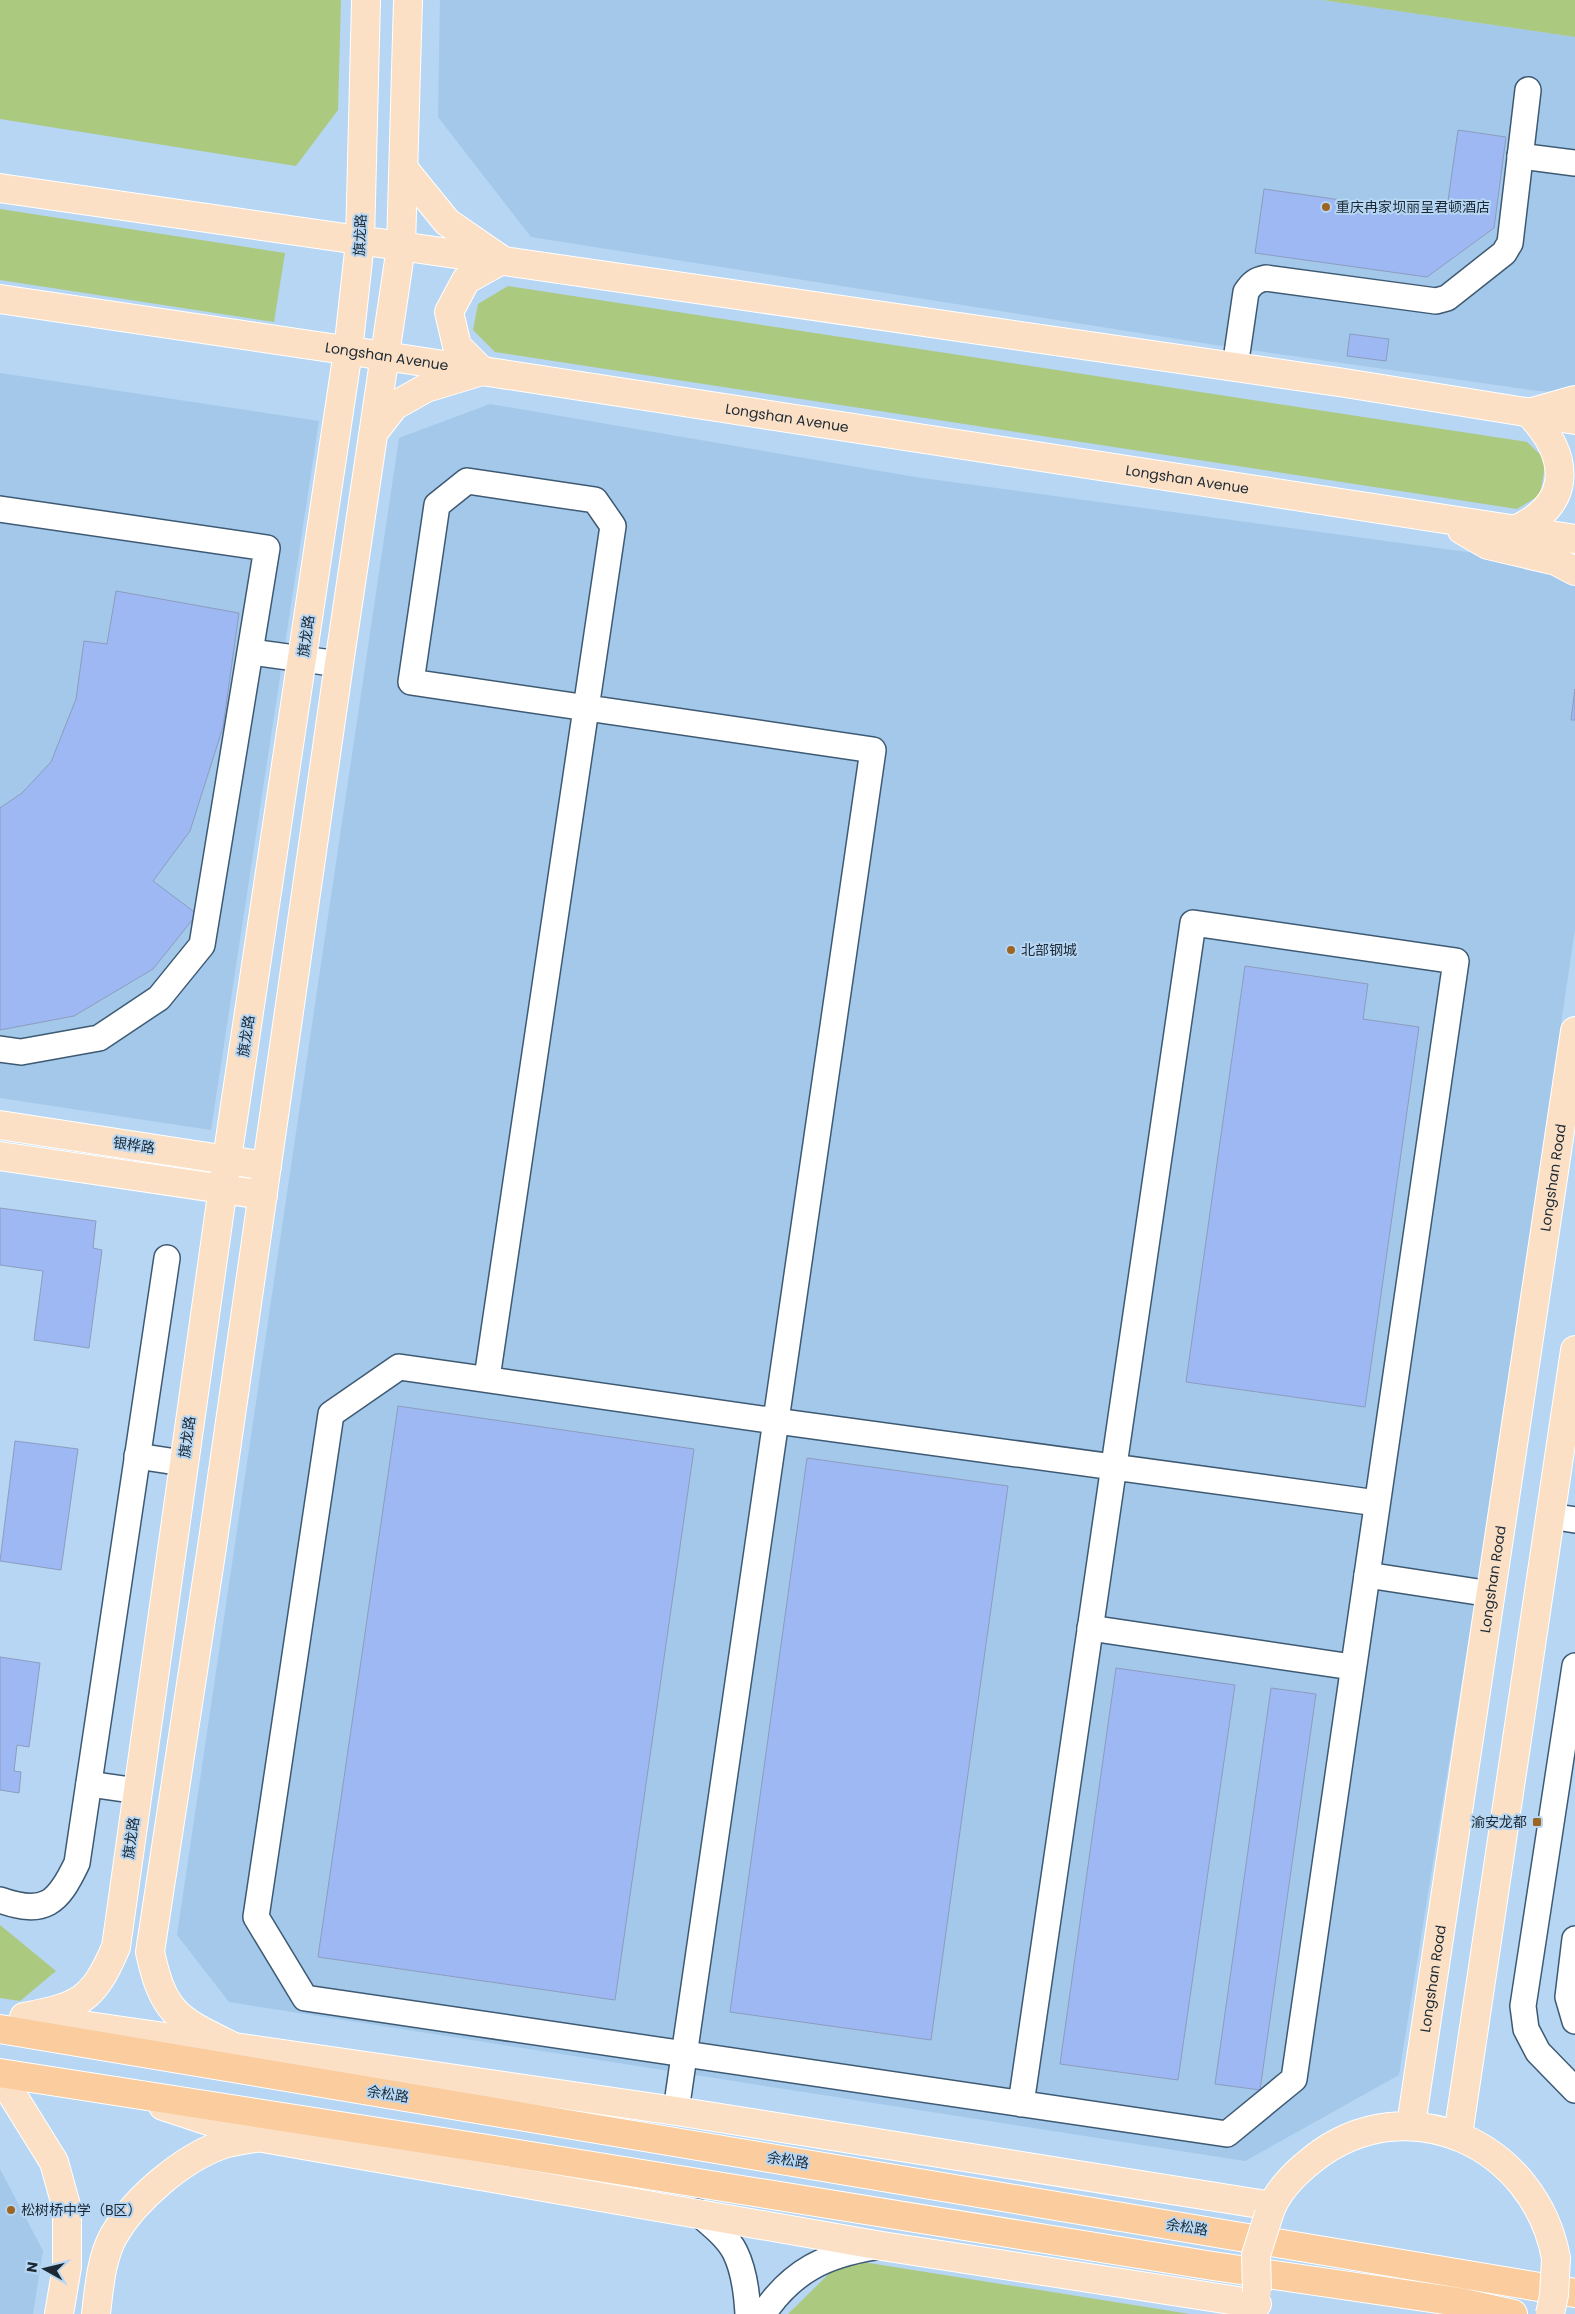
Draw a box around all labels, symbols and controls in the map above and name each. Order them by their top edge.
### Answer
place label: 重庆冉家坝丽呈君顿酒店 [1336,197,1490,217]
marker: 重庆冉家坝丽呈君顿酒店 [1320,201,1332,213]
street label: 旗龙路 [349,214,371,256]
street label: Longshan Avenue [324,337,450,376]
street label: Longshan Avenue [724,398,850,437]
street label: Longshan Avenue [1124,460,1251,499]
street label: 旗龙路 [293,614,319,658]
place label: 北部钢城 [1021,940,1077,960]
marker: 北部钢城 [1005,944,1017,956]
street label: 旗龙路 [233,1014,259,1058]
street label: Longshan Road [1535,1123,1571,1233]
street label: 银桦路 [112,1132,156,1158]
street label: 旗龙路 [174,1415,200,1459]
street label: Longshan Road [1475,1524,1511,1634]
place label: 渝安龙都 [1471,1812,1527,1832]
street label: 旗龙路 [118,1816,144,1860]
marker: 渝安龙都 [1531,1816,1543,1828]
street label: Longshan Road [1415,1924,1451,2034]
street label: 余松路 [366,2081,410,2107]
street label: 余松路 [766,2147,810,2173]
place label: 松树桥中学（B区） [21,2200,142,2220]
marker: 松树桥中学（B区） [5,2204,17,2216]
street label: 余松路 [1165,2214,1209,2240]
north arrow [20,2244,70,2294]
text: N [21,2261,43,2274]

